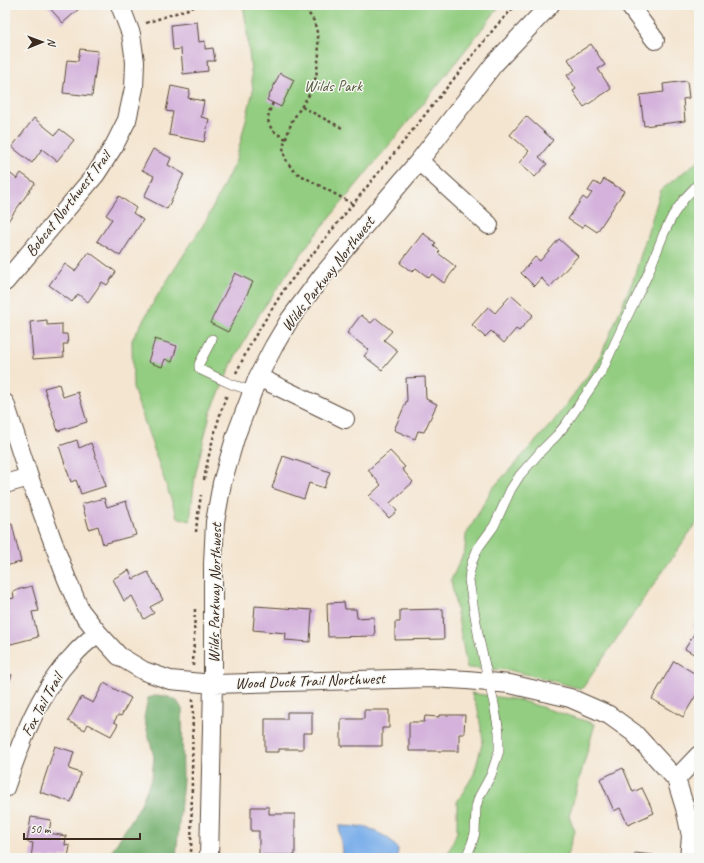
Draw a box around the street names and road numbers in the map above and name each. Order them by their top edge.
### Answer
street label: Bobcat Northwest Trail [21,145,117,260]
street label: Wilds Parkway Northwest [277,211,380,335]
street label: Wilds Parkway Northwest [204,521,226,663]
street label: Fox Tail Trail [17,667,69,740]
street label: Wood Duck Trail Northwest [235,668,387,694]

